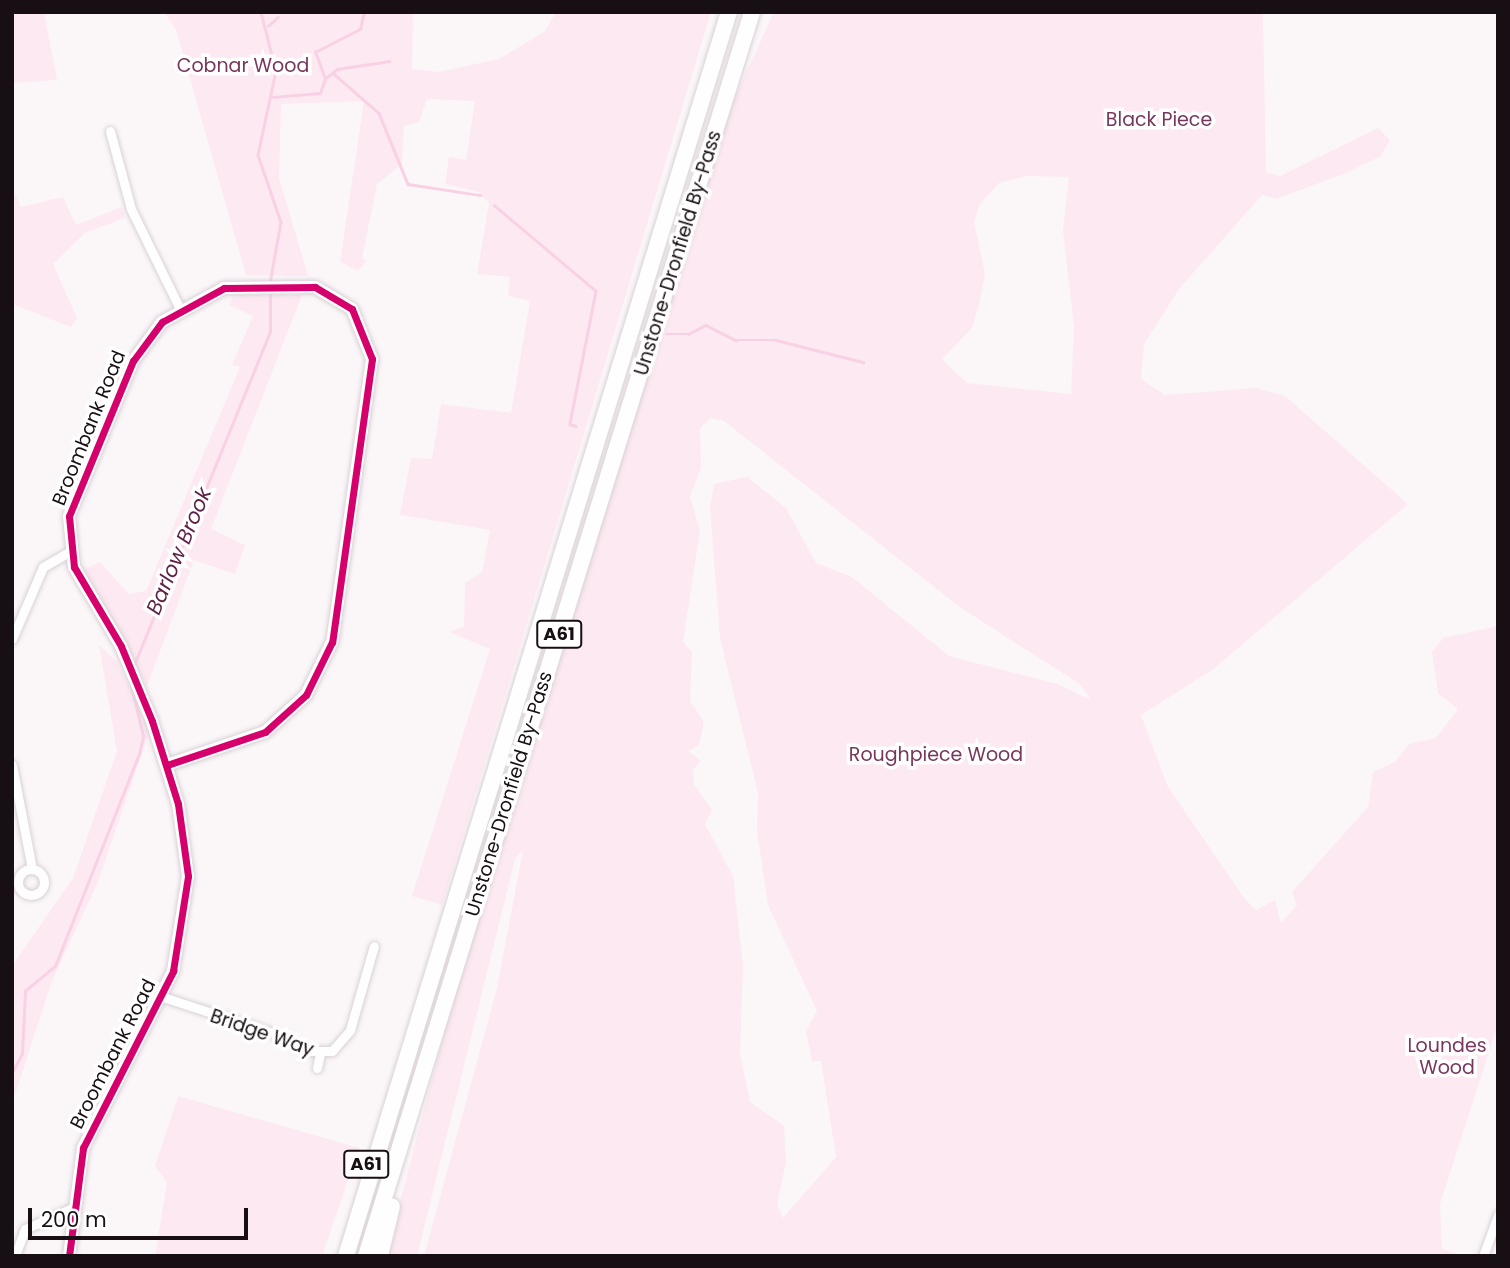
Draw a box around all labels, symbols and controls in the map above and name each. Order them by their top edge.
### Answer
park label: Cobnar Wood [177,55,309,77]
park label: Black Piece [1106,109,1212,131]
street label: Unstone-Dronfield By-Pass [630,128,726,378]
street label: Broombank Road [48,347,130,509]
water label: Barlow Brook [141,484,217,618]
road number: A61 [536,620,582,648]
street label: Unstone-Dronfield By-Pass [461,669,557,919]
park label: Roughpiece Wood [849,744,1023,766]
street label: Broombank Road [65,975,161,1133]
street label: Bridge Way [207,1005,317,1061]
park label: Loundes Wood [1407,1035,1487,1079]
road number: A61 [343,1149,389,1178]
scale bar [32,1194,252,1238]
text: 200 m [41,1205,107,1234]

